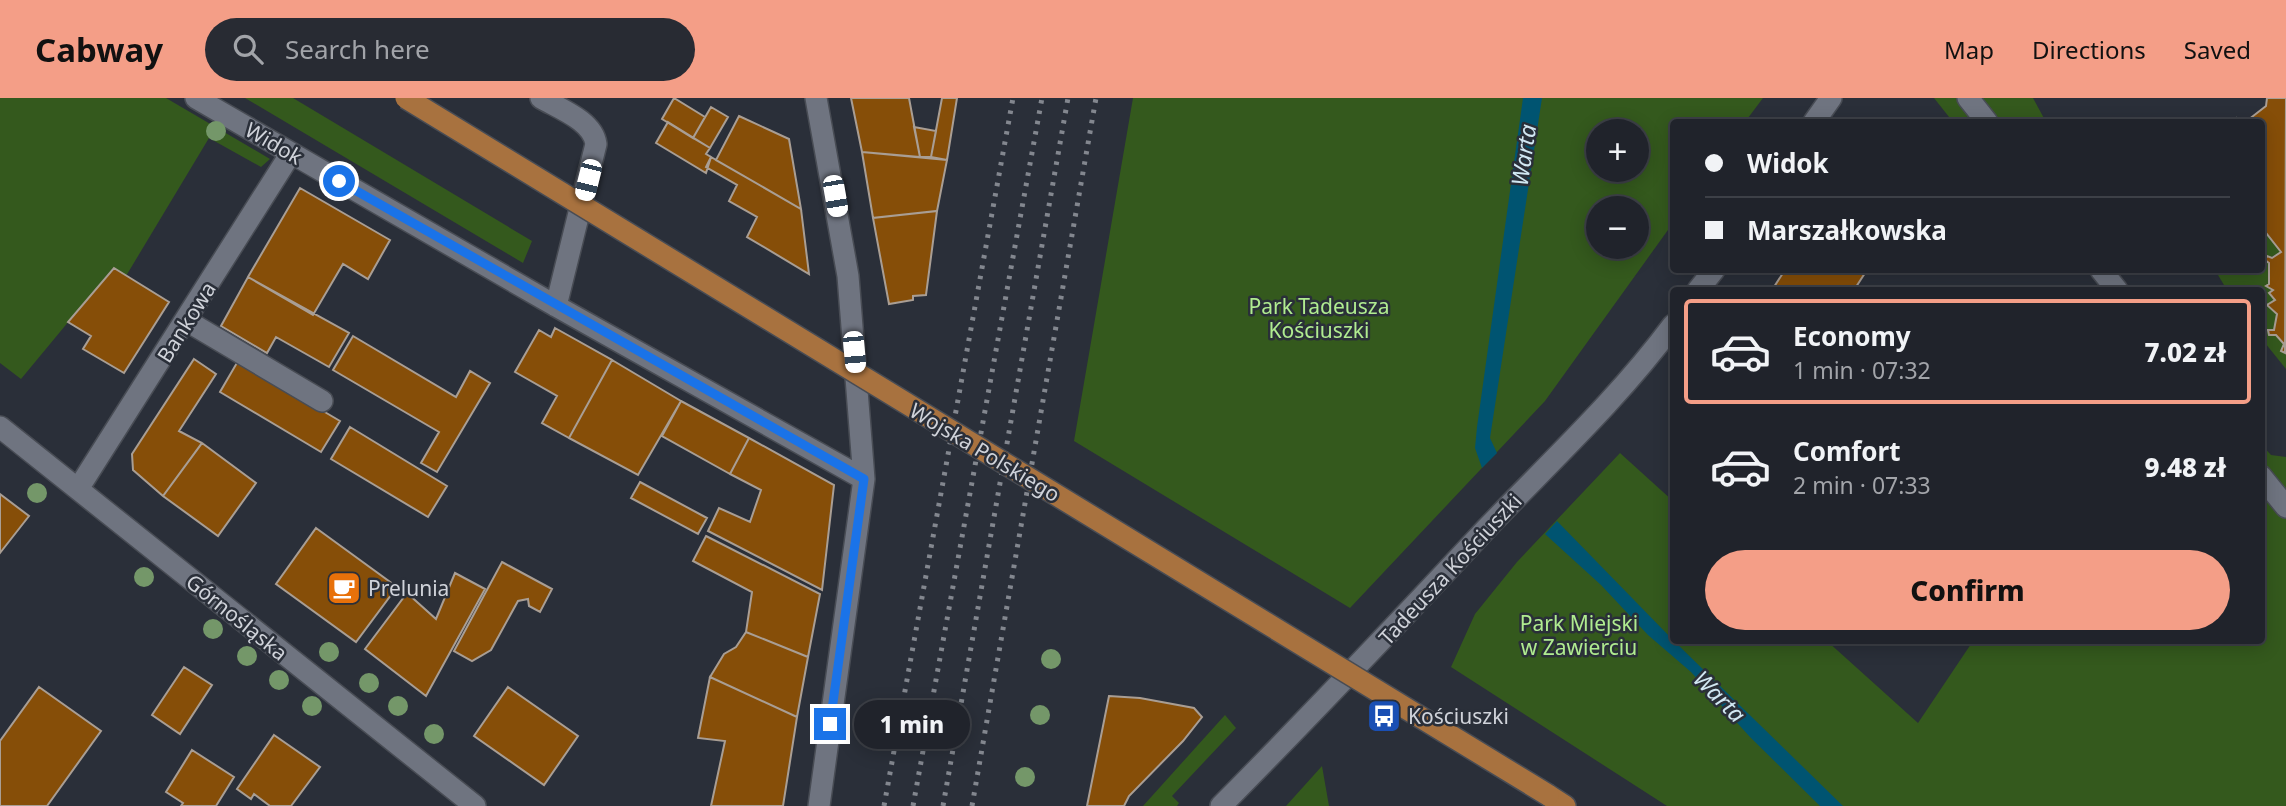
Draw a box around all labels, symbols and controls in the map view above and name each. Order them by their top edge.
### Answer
search box [205,18,695,81]
text: Cabway [35,27,163,72]
icon: search [229,30,267,68]
text: Search here [285,31,430,67]
text: Map [1944,33,1994,66]
text: Directions [2032,33,2146,66]
text: Saved [2184,33,2251,66]
street label: Widok [240,115,308,171]
map controls [1586,119,1649,259]
button: + [1586,119,1649,182]
water label: Warta [1503,122,1543,188]
text: Widok [1747,145,1829,181]
car [573,157,604,203]
route start [323,165,355,197]
car [822,173,849,219]
button: − [1586,196,1649,259]
text: Marszałkowska [1747,212,1947,248]
street label: Bankowa [150,276,222,368]
park label: Park Tadeusza Kościuszki [1248,292,1390,344]
text: Economy [1793,318,1911,354]
icon: car [1709,320,1772,383]
car [842,330,867,374]
text: 7.02 zł [2144,334,2226,370]
text: 1 min · 07:32 [1793,354,1931,386]
street label: Wojska Polskiego [905,396,1065,508]
text: Comfort [1793,433,1901,469]
icon: car [1709,435,1772,498]
text: 9.48 zł [2144,449,2226,485]
text: 2 min · 07:33 [1793,469,1931,501]
street label: Tadeusza Kościuszki [1372,487,1528,651]
button: Confirm [1705,550,2230,630]
street label: Górnośląska [181,568,293,666]
cafe icon: Prelunia [325,569,363,607]
place label: Prelunia [368,574,449,602]
park label: Park Miejski w Zawierciu [1520,609,1638,661]
water label: Warta [1687,663,1753,729]
bus stop icon: Kościuszki [1365,697,1403,735]
callout: 1 min [854,700,970,748]
place label: Kościuszki [1408,702,1509,730]
route end [814,708,846,740]
text: 1 min [880,708,944,740]

